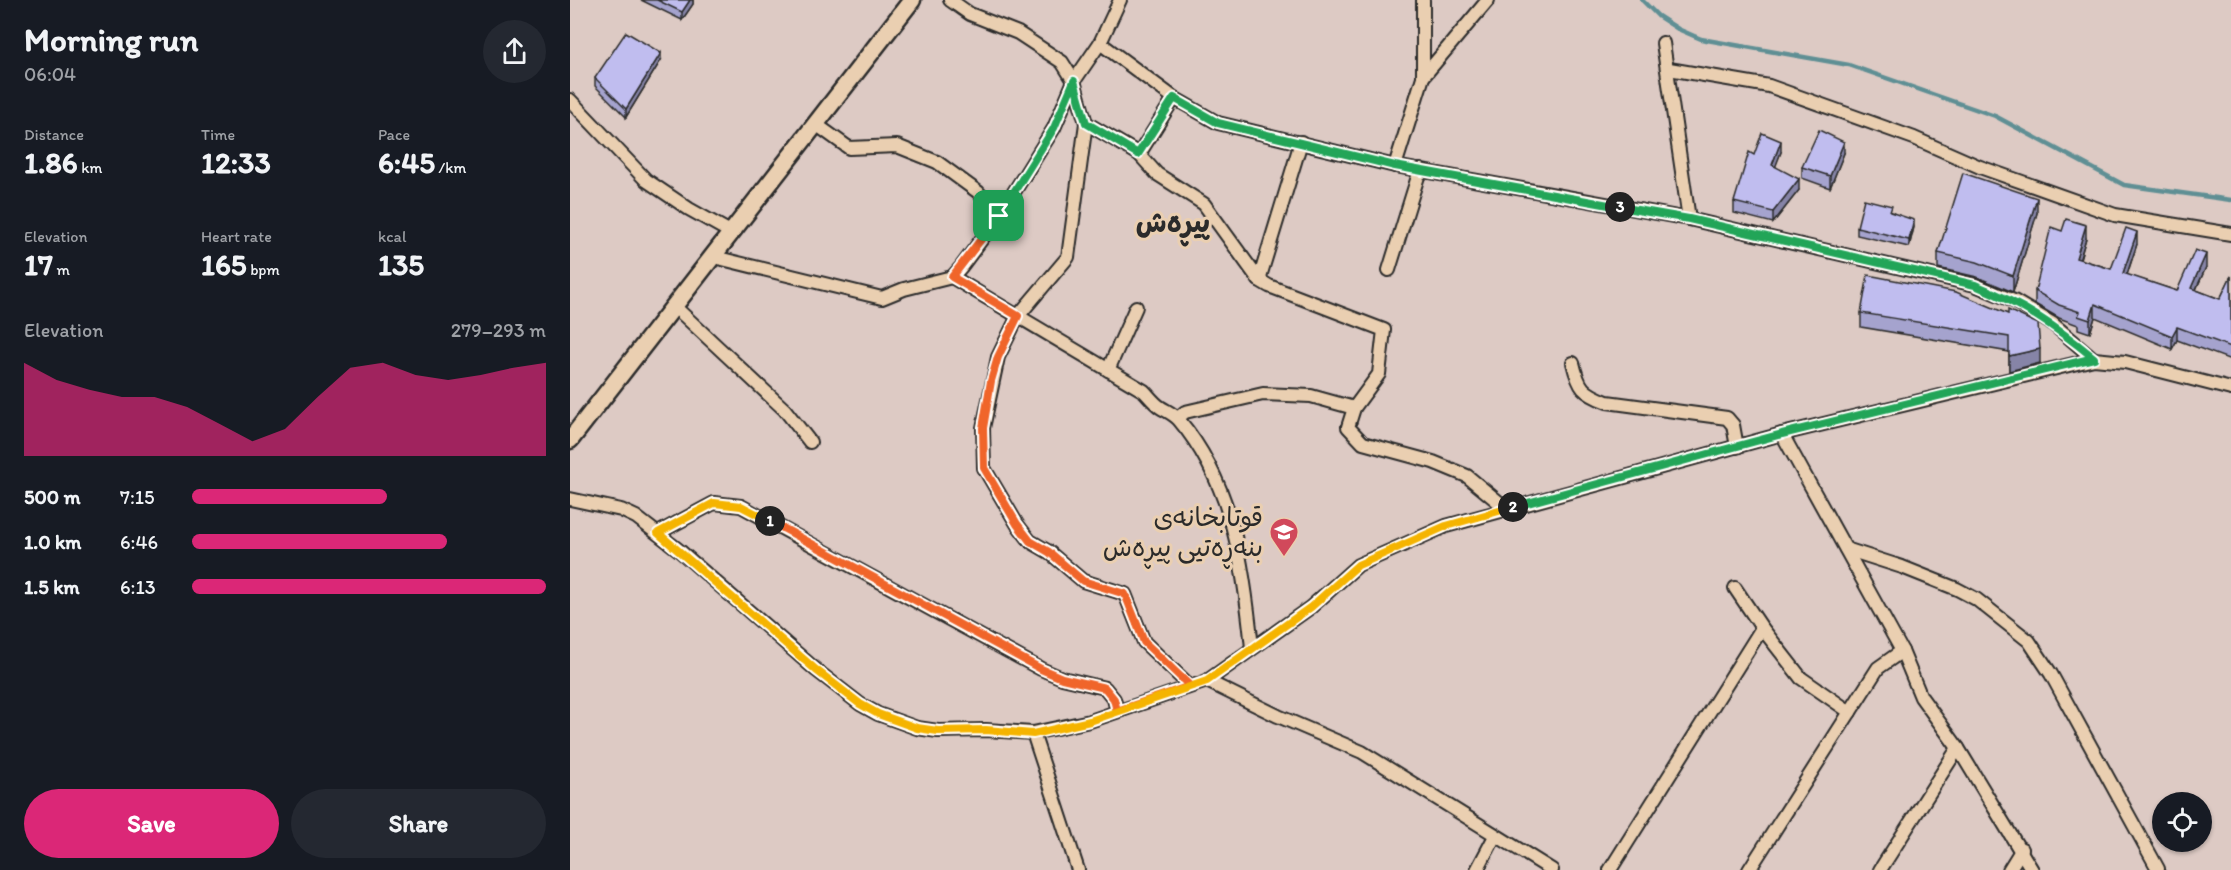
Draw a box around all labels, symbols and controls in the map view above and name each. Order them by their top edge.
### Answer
text: Morning run [24,20,199,59]
button: share [483,20,546,83]
text: 06:04 [24,62,76,86]
text: Distance [24,125,84,144]
text: Time [201,125,235,144]
text: Pace [378,125,410,144]
text: 1.86 [24,144,78,181]
text: 12:33 [201,144,271,181]
text: 6:45 [378,144,435,181]
text: km [78,158,102,177]
text: /km [435,158,467,177]
pin [973,190,1024,241]
pin: 3 [1605,192,1635,222]
text: 3 [1616,197,1624,216]
icon: arrive [982,199,1015,232]
district label: پیڕەش [1136,205,1210,247]
text: Elevation [24,227,88,246]
text: Heart rate [201,227,272,246]
text: kcal [378,227,406,246]
text: 17 [24,246,53,283]
text: 165 [201,246,247,283]
text: 135 [378,246,424,283]
text: m [53,260,70,279]
text: bpm [247,260,280,279]
text: Elevation [24,318,103,342]
text: 279–293 m [451,318,546,342]
text: 500 m [24,485,80,509]
text: 7:15 [120,485,155,509]
pin: 2 [1498,492,1528,522]
text: 2 [1509,497,1517,516]
place label: قوتابخانەی بنەڕەتیی پیڕەش [1103,501,1263,569]
pin: 1 [755,506,785,536]
text: 1 [766,511,774,530]
school or university icon: قوتابخانەی بنەڕەتیی پیڕەش [1268,516,1300,558]
text: 1.0 km [24,530,81,554]
text: 6:46 [120,530,158,554]
text: 1.5 km [24,575,80,599]
text: 6:13 [120,575,156,599]
button: Save [24,789,279,858]
button: Share [291,789,546,858]
map controls [2152,792,2212,852]
button: locate [2152,792,2212,852]

